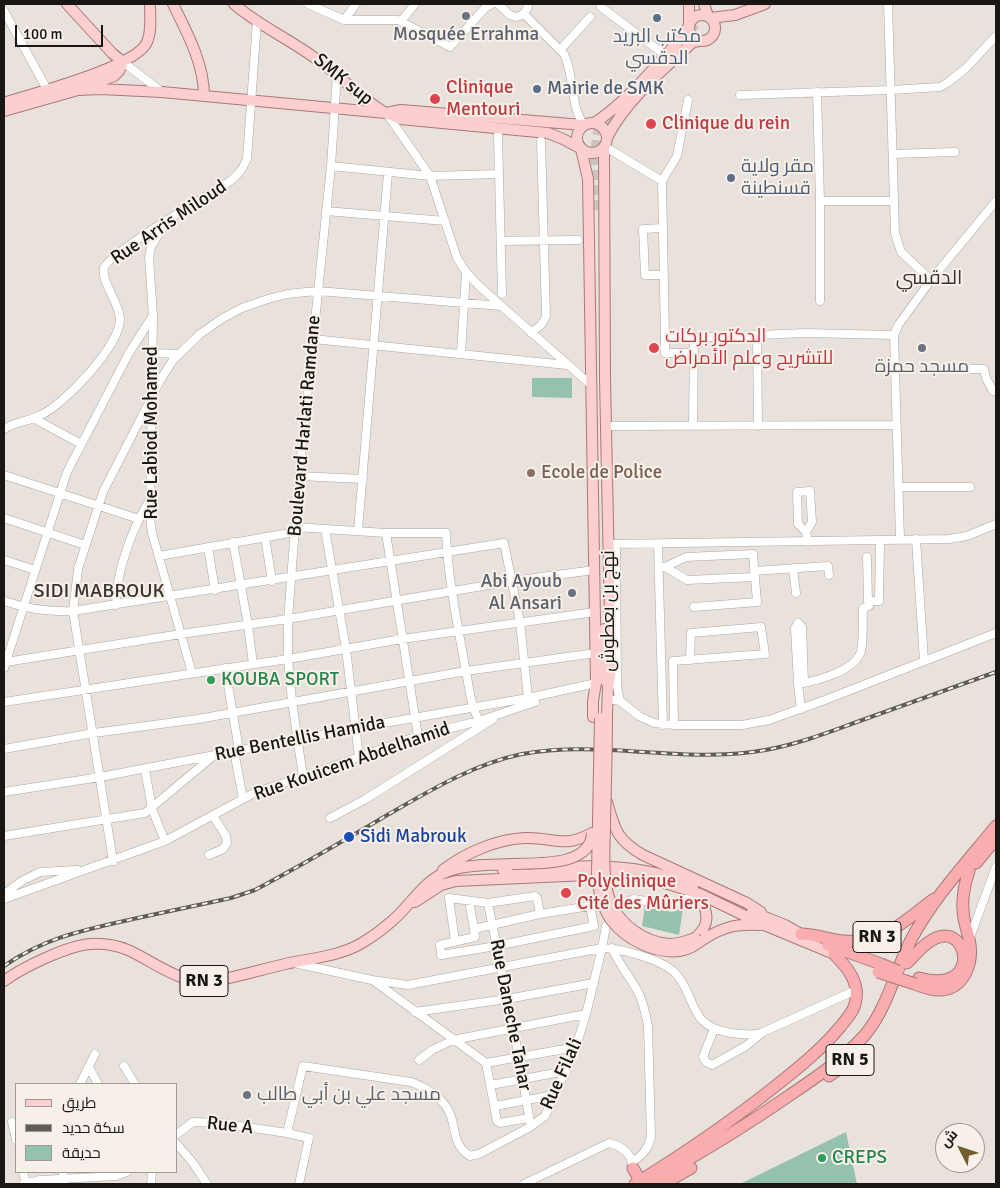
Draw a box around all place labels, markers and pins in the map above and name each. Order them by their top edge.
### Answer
marker: Mosquée Errahma [460,10,472,22]
marker: مكتب البريد الدقسي [651,12,663,24]
place label: Mosquée Errahma [393,24,539,46]
place label: مكتب البريد الدقسي [613,26,701,70]
place label: Clinique Mentouri [446,77,520,121]
place label: Mairie de SMK [547,78,664,100]
marker: Mairie de SMK [531,83,543,95]
marker: Clinique Mentouri [428,92,442,106]
place label: Clinique du rein [662,113,790,135]
marker: Clinique du rein [644,117,658,131]
place label: مقر ولاية قسنطينة [741,156,814,200]
marker: مقر ولاية قسنطينة [725,172,737,184]
place label: الدكتور بركات للتشريح وعلم الأمراض [665,326,833,370]
marker: الدكتور بركات للتشريح وعلم الأمراض [647,341,661,355]
marker: مسجد حمزة [916,342,928,354]
place label: مسجد حمزة [875,356,969,378]
place label: Ecole de Police [541,462,662,484]
marker: Ecole de Police [525,467,537,479]
place label: Abi Ayoub Al Ansari [481,571,562,615]
marker: Abi Ayoub Al Ansari [566,587,578,599]
place label: KOUBA SPORT [221,669,339,691]
marker: KOUBA SPORT [205,674,217,686]
place label: Sidi Mabrouk [360,826,466,848]
marker: Sidi Mabrouk [342,830,356,844]
place label: Polyclinique Cité des Mûriers [577,871,709,915]
marker: Polyclinique Cité des Mûriers [559,886,573,900]
place label: مسجد علي بن أبي طالب [257,1084,441,1106]
marker: مسجد علي بن أبي طالب [241,1089,253,1101]
place label: CREPS [832,1147,887,1169]
marker: CREPS [816,1152,828,1164]

